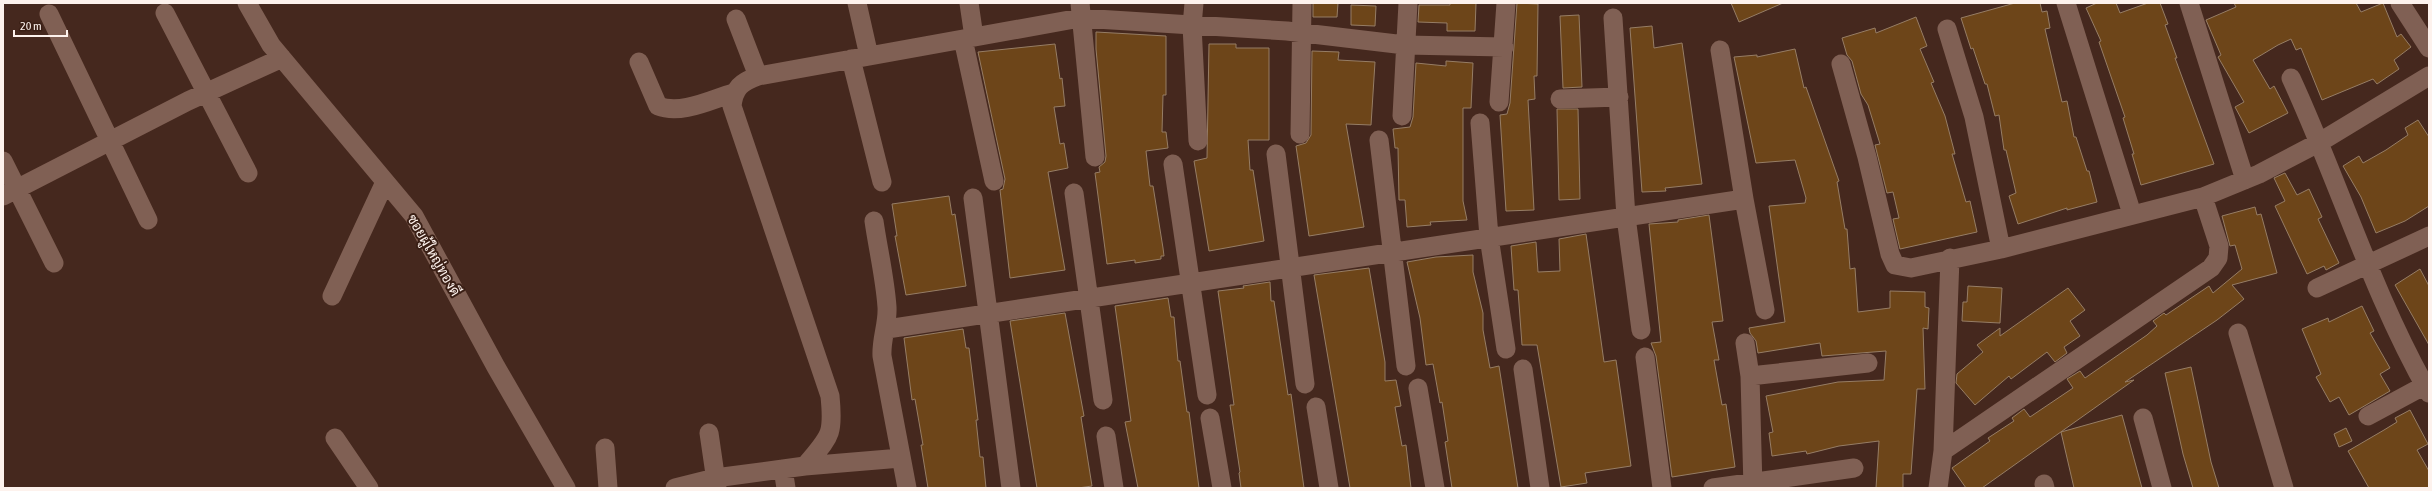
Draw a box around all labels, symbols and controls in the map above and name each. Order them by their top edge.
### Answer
scale bar [14,12,67,38]
text: 20 m [20,19,42,33]
street label: ซอยผู้ใหญ่ทองดี [402,211,465,300]

